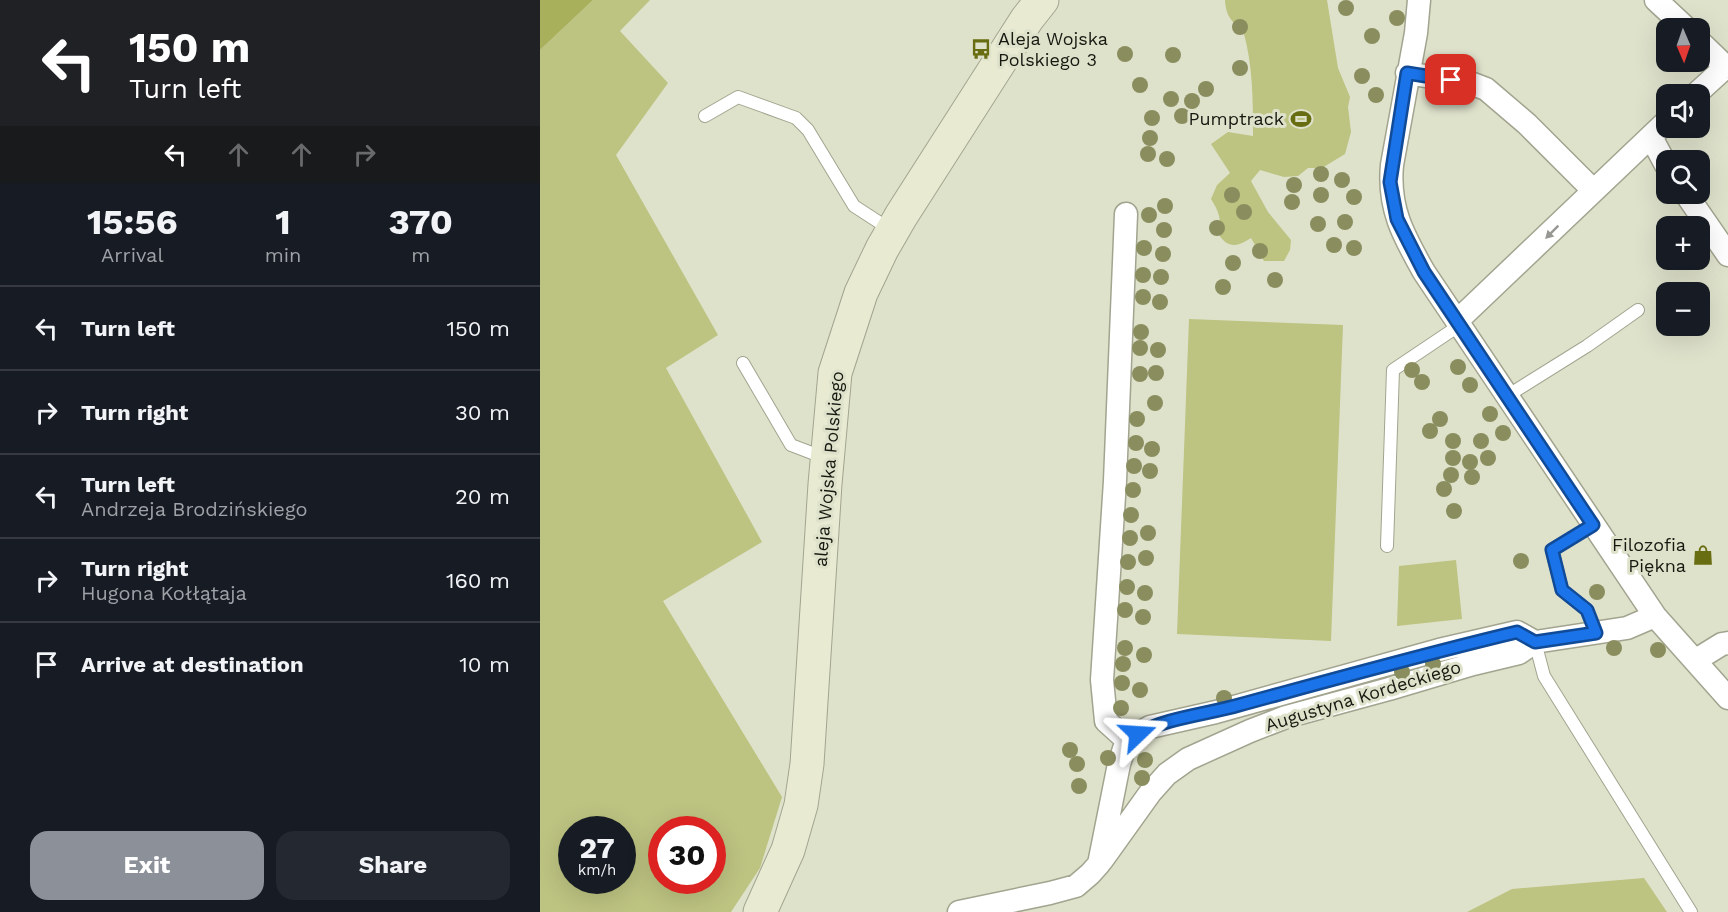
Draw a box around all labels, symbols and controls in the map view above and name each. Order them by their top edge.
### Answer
north arrow [1656,18,1710,72]
map controls [1656,18,1710,336]
text: 150 m [129,23,250,72]
icon: left [30,24,108,102]
place label: Aleja Wojska Polskiego 3 [998,28,1108,70]
bus stop icon: Aleja Wojska Polskiego 3 [969,37,993,61]
pin [1425,54,1476,105]
icon: arrive [1434,63,1467,96]
text: Turn left [129,73,241,105]
button: sound [1656,84,1710,138]
sports icon: Pumptrack [1289,107,1313,131]
place label: Pumptrack [1189,108,1284,129]
icon: left [159,138,192,171]
icon: ahead [222,138,255,171]
icon: ahead [285,138,318,171]
icon: right [348,138,381,171]
button: search [1656,150,1710,204]
text: 15:56 [87,201,178,243]
text: 1 [275,201,291,243]
text: 370 [388,201,453,243]
button: + [1656,216,1710,270]
one-way arrow [1546,224,1560,238]
text: Arrival [101,243,164,267]
text: min [265,243,301,267]
text: m [411,243,430,267]
button: − [1656,282,1710,336]
icon: left [30,312,63,345]
text: Turn left [81,316,175,341]
text: 150 m [446,316,510,341]
street label: aleja Wojska Polskiego [809,370,848,568]
icon: right [30,396,63,429]
text: Turn right [81,400,188,425]
text: 30 m [455,400,510,425]
text: Turn left [81,472,175,497]
icon: left [30,480,63,513]
text: 20 m [455,484,510,509]
text: Andrzeja Brodzińskiego [81,497,308,521]
place label: Filozofia Piękna [1612,534,1686,576]
shop icon: Filozofia Piękna [1691,543,1715,567]
text: Turn right [81,556,188,581]
icon: right [30,564,63,597]
text: 160 m [446,568,510,593]
text: Hugona Kołłątaja [81,581,247,605]
icon: arrive [30,648,63,681]
text: Arrive at destination [81,652,304,677]
text: 10 m [459,652,510,677]
street label: Augustyna Kordeckiego [1263,656,1463,735]
position arrow [1106,702,1170,766]
speed limit sign: 30 [648,816,726,894]
text: 27 [579,830,615,865]
button: Exit [30,831,264,900]
button: Share [276,831,510,900]
text: km/h [578,861,616,879]

